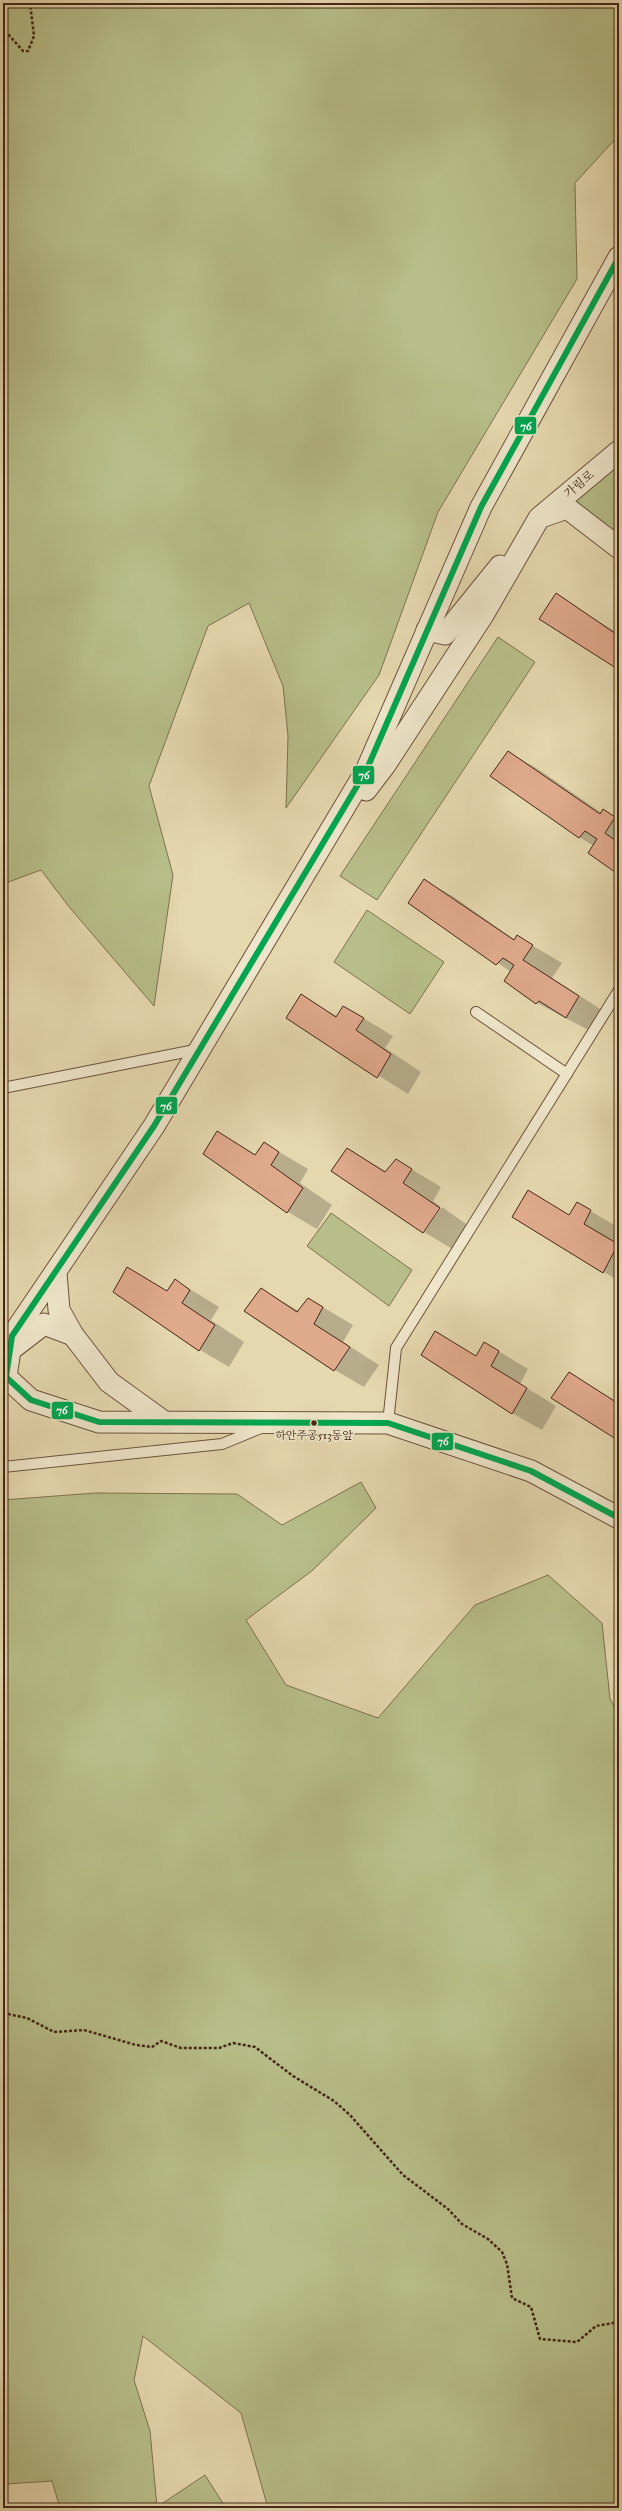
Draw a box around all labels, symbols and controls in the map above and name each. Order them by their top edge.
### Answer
line badge: 76 [514,416,537,435]
text: 76 [520,420,533,433]
street label: 가림로 [561,467,597,501]
line badge: 76 [352,765,375,785]
text: 76 [358,769,371,782]
line badge: 76 [155,1096,178,1115]
text: 76 [160,1100,173,1113]
line badge: 76 [51,1401,74,1420]
text: 76 [56,1404,69,1417]
marker: 하안주공513동앞 [309,1418,319,1428]
place label: 하안주공513동앞 [275,1429,353,1442]
line badge: 76 [431,1432,454,1451]
text: 76 [437,1435,450,1448]

